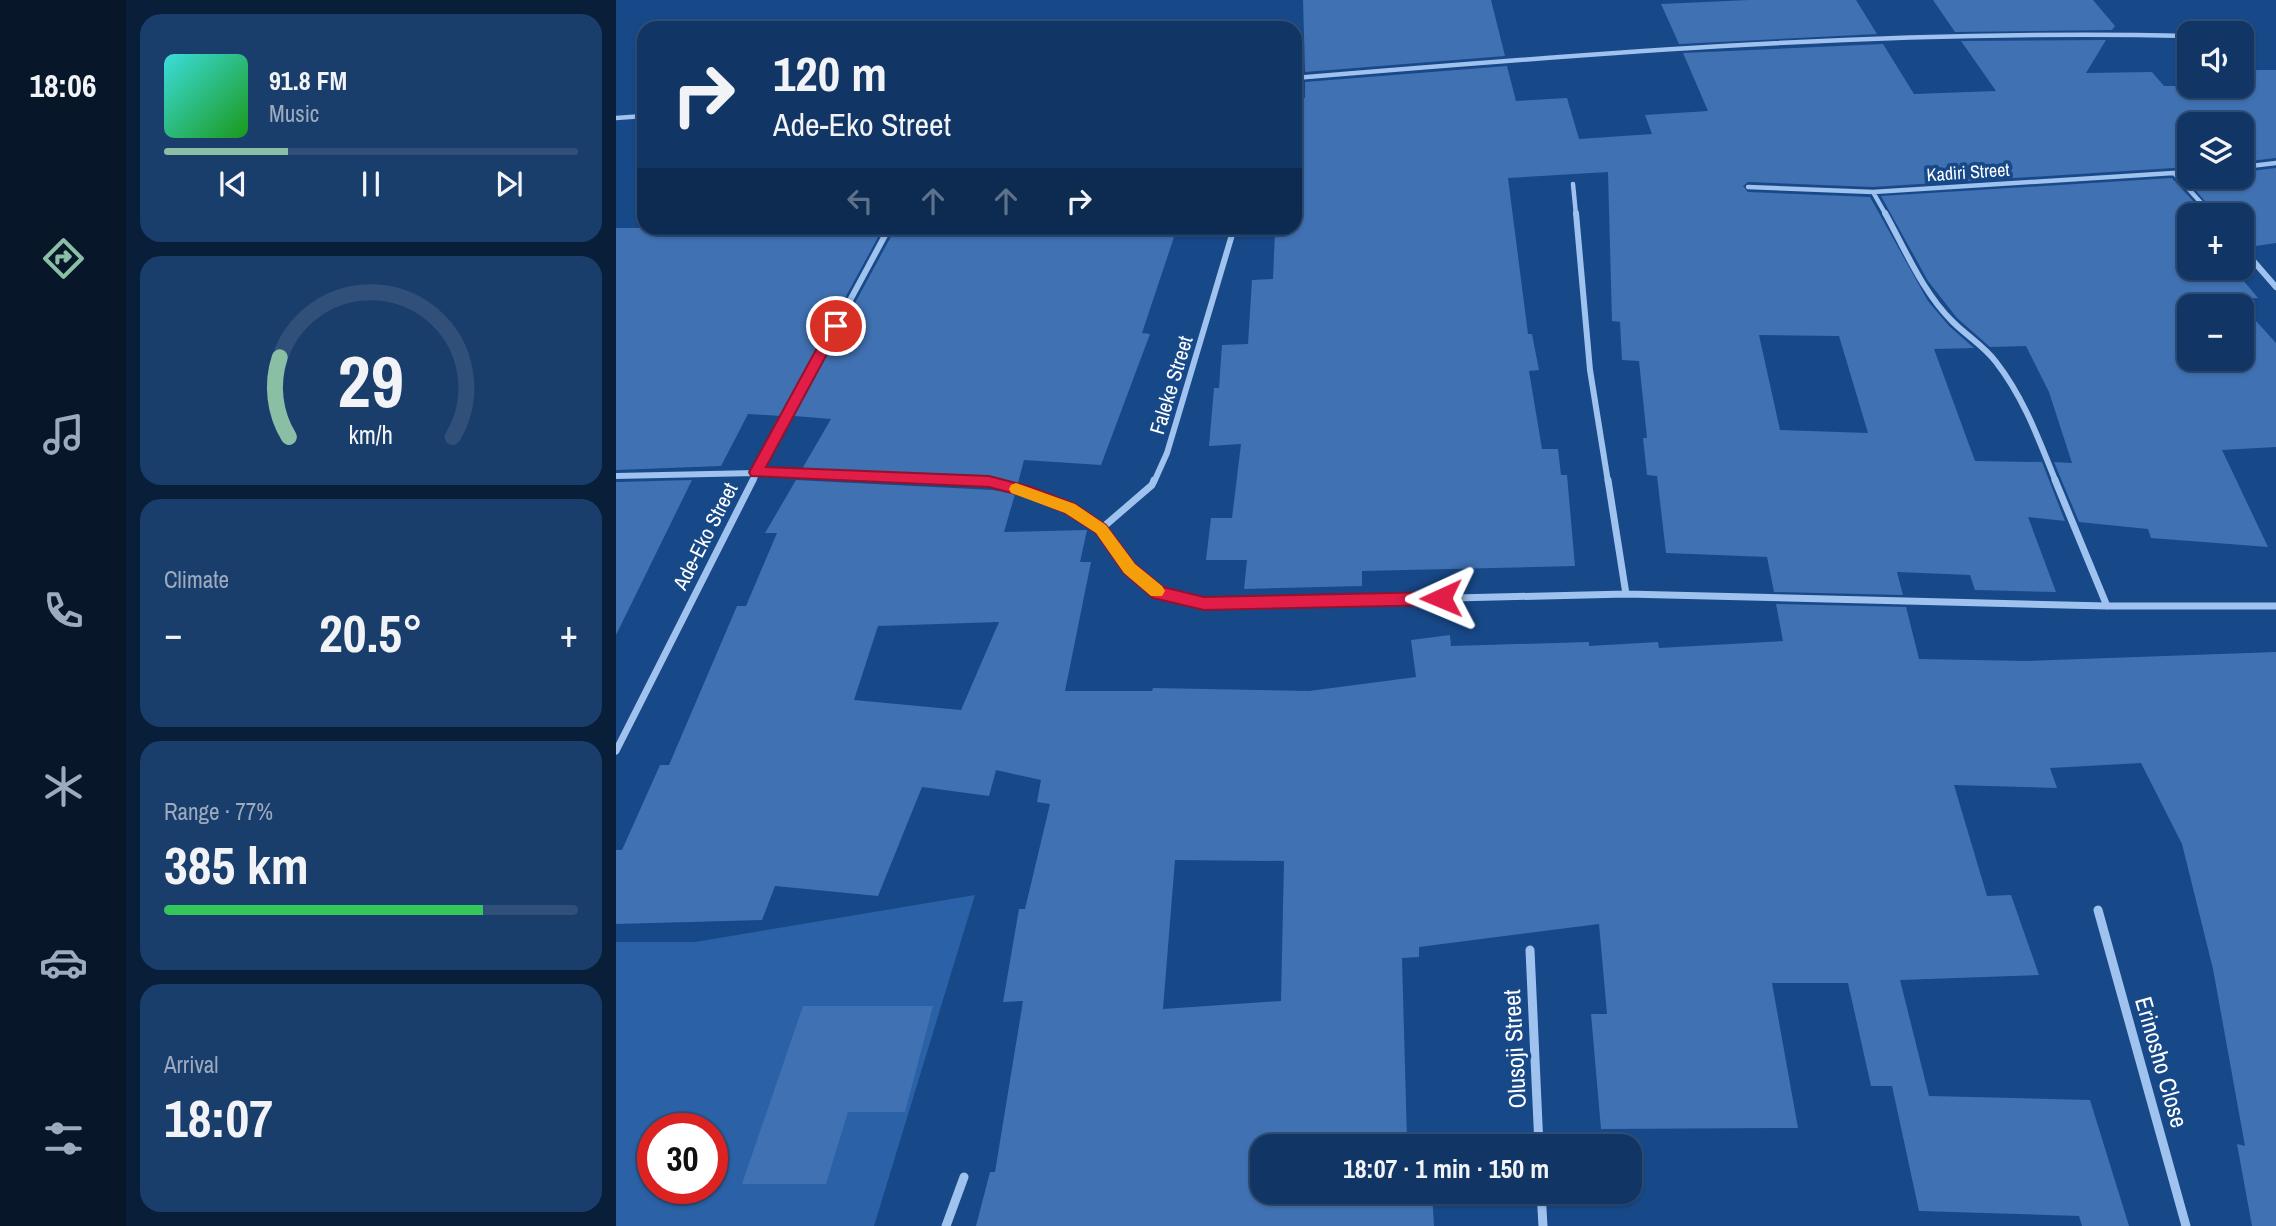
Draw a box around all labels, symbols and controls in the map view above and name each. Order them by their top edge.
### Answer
map controls [2177,21,2254,371]
button: sound [2177,21,2254,98]
text: 120 m [773,40,887,106]
icon: right [658,49,749,140]
text: 91.8 FM [269,63,347,98]
text: 18:06 [29,64,97,107]
text: Music [269,98,319,129]
text: Ade-Eko Street [773,103,951,146]
button: layers [2177,112,2254,189]
street label: Kadiri Street [1926,157,2010,187]
icon: previous [214,165,252,203]
icon: pause [352,165,390,203]
icon: next [490,165,528,203]
icon: left [841,182,879,220]
icon: ahead [914,182,952,220]
icon: ahead [987,182,1025,220]
icon: right [1060,182,1098,220]
button: + [2177,203,2254,280]
icon: directions [39,234,88,283]
button: − [2177,294,2254,371]
pin [806,296,866,356]
icon: arrive [817,307,855,345]
text: 29 [338,332,404,430]
street label: Faleke Street [1142,332,1200,438]
icon: music [39,410,88,459]
text: km/h [349,417,393,451]
street label: Ade-Eko Street [665,477,745,596]
position arrow [1404,561,1478,635]
text: Climate [164,564,229,595]
icon: phone [39,586,88,635]
text: 20.5° [319,598,423,668]
text: − [164,608,182,659]
text: + [560,608,578,659]
icon: climate [39,762,88,811]
text: Range · 77% [164,796,273,827]
text: 385 km [164,830,309,900]
icon: car [39,938,88,987]
street label: Olusoji Street [1495,988,1533,1109]
street label: Erinosho Close [2128,993,2196,1131]
text: Arrival [164,1049,219,1080]
text: 18:07 [164,1083,273,1153]
speed limit sign: 30 [637,1113,728,1204]
icon: filters [39,1114,88,1163]
text: 18:07 · 1 min · 150 m [1343,1151,1549,1186]

